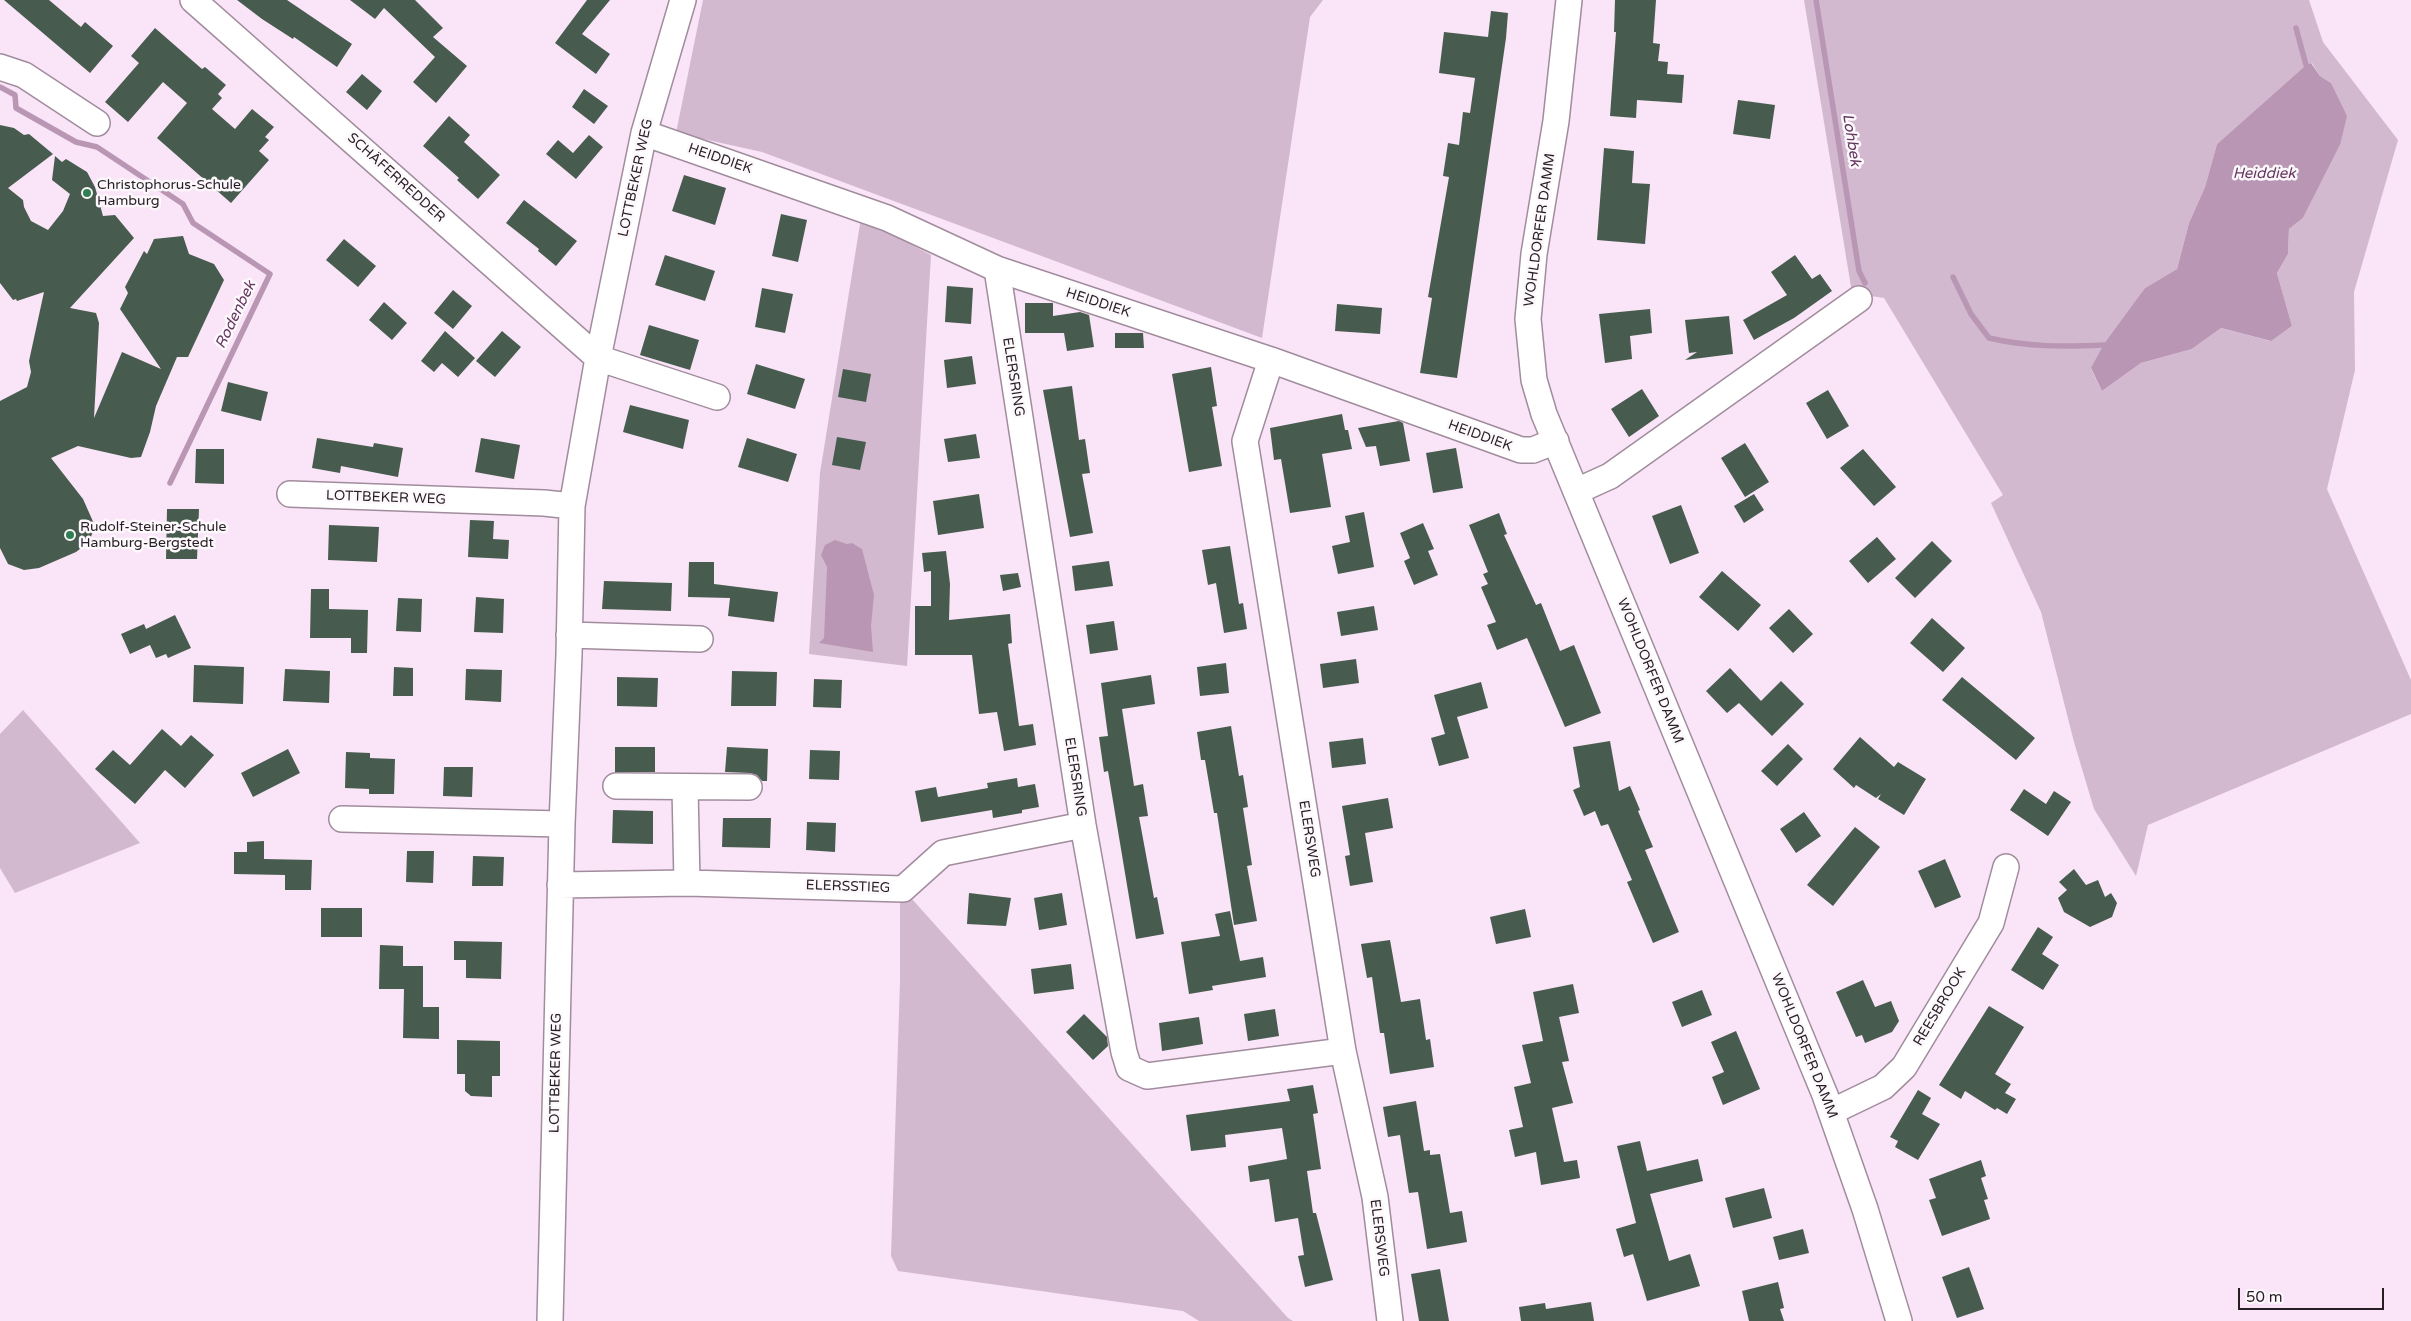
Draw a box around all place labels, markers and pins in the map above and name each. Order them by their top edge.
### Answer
place label: Christophorus-Schule Hamburg [97,177,241,210]
marker: Christophorus-Schule Hamburg [81,187,93,199]
place label: Rudolf-Steiner-Schule Hamburg-Bergstedt [80,519,226,552]
marker: Rudolf-Steiner-Schule Hamburg-Bergstedt [64,529,76,541]

